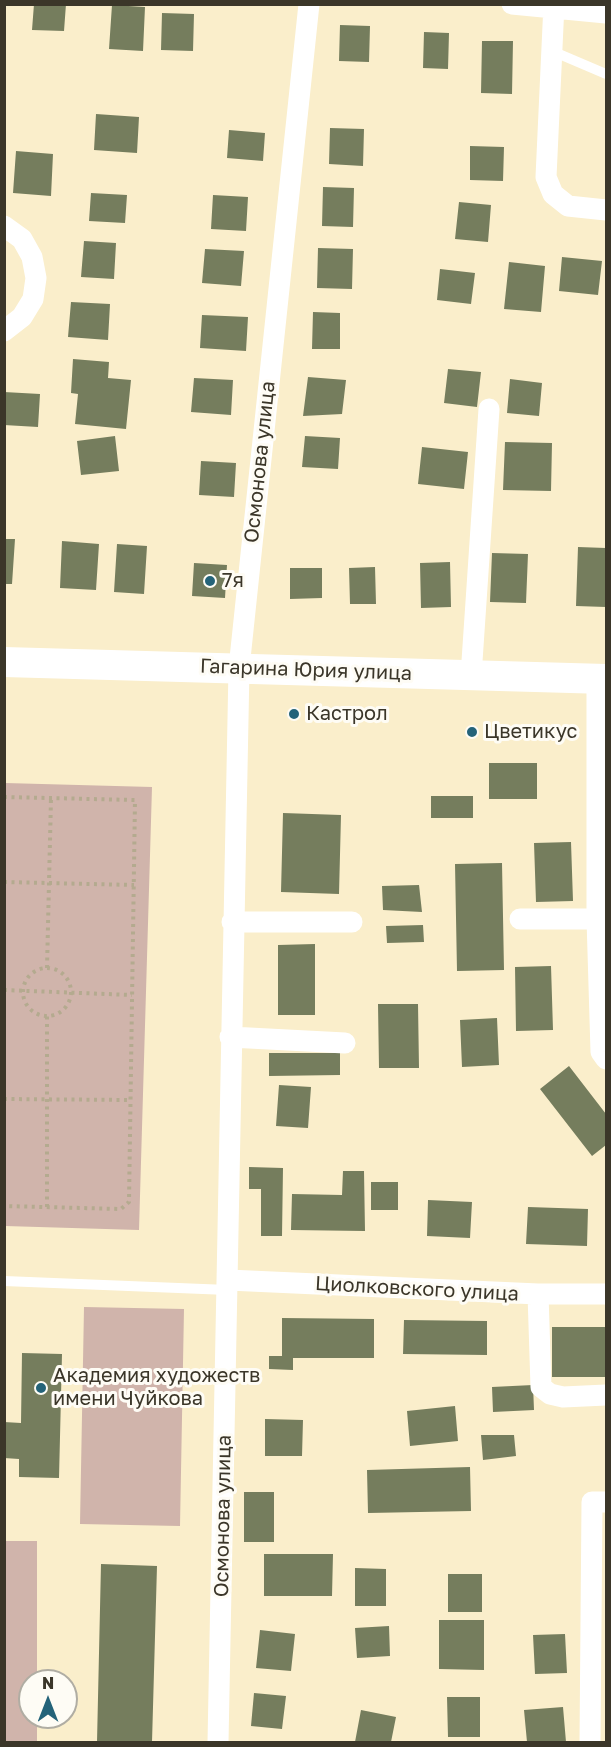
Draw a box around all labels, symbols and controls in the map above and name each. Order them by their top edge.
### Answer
street label: Осмонова улица [240,380,280,544]
place label: 7я [222,569,244,593]
marker: 7я [203,574,217,588]
street label: Гагарина Юрия улица [200,654,412,686]
place label: Кастрол [306,702,388,726]
marker: Кастрол [287,707,301,721]
place label: Цветикус [484,720,577,744]
marker: Цветикус [465,725,479,739]
street label: Циолковского улица [315,1272,519,1306]
place label: Академия художеств имени Чуйкова [53,1364,260,1411]
marker: Академия художеств имени Чуйкова [34,1381,48,1395]
street label: Осмонова улица [210,1435,236,1597]
north arrow [18,1669,78,1729]
text: N [42,1673,54,1693]

